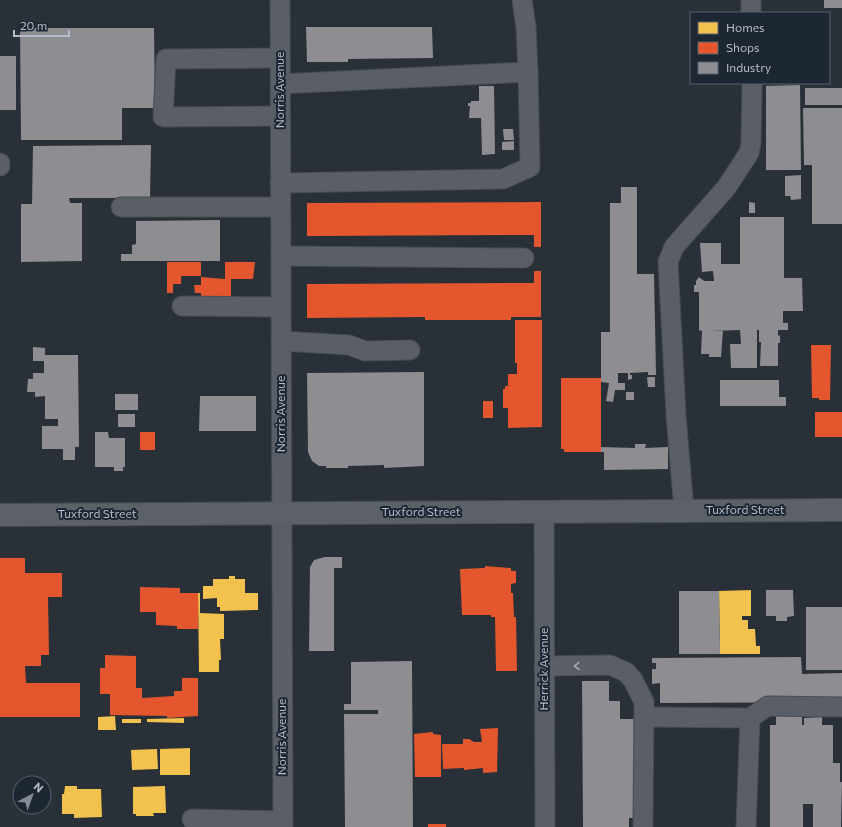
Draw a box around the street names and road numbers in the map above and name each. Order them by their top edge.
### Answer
street label: Norris Avenue [272,52,286,128]
street label: Norris Avenue [273,376,287,452]
street label: Tuxford Street [705,502,785,516]
street label: Tuxford Street [381,504,461,518]
street label: Tuxford Street [57,506,137,520]
street label: Herrick Avenue [536,628,550,710]
street label: Norris Avenue [274,699,288,775]

